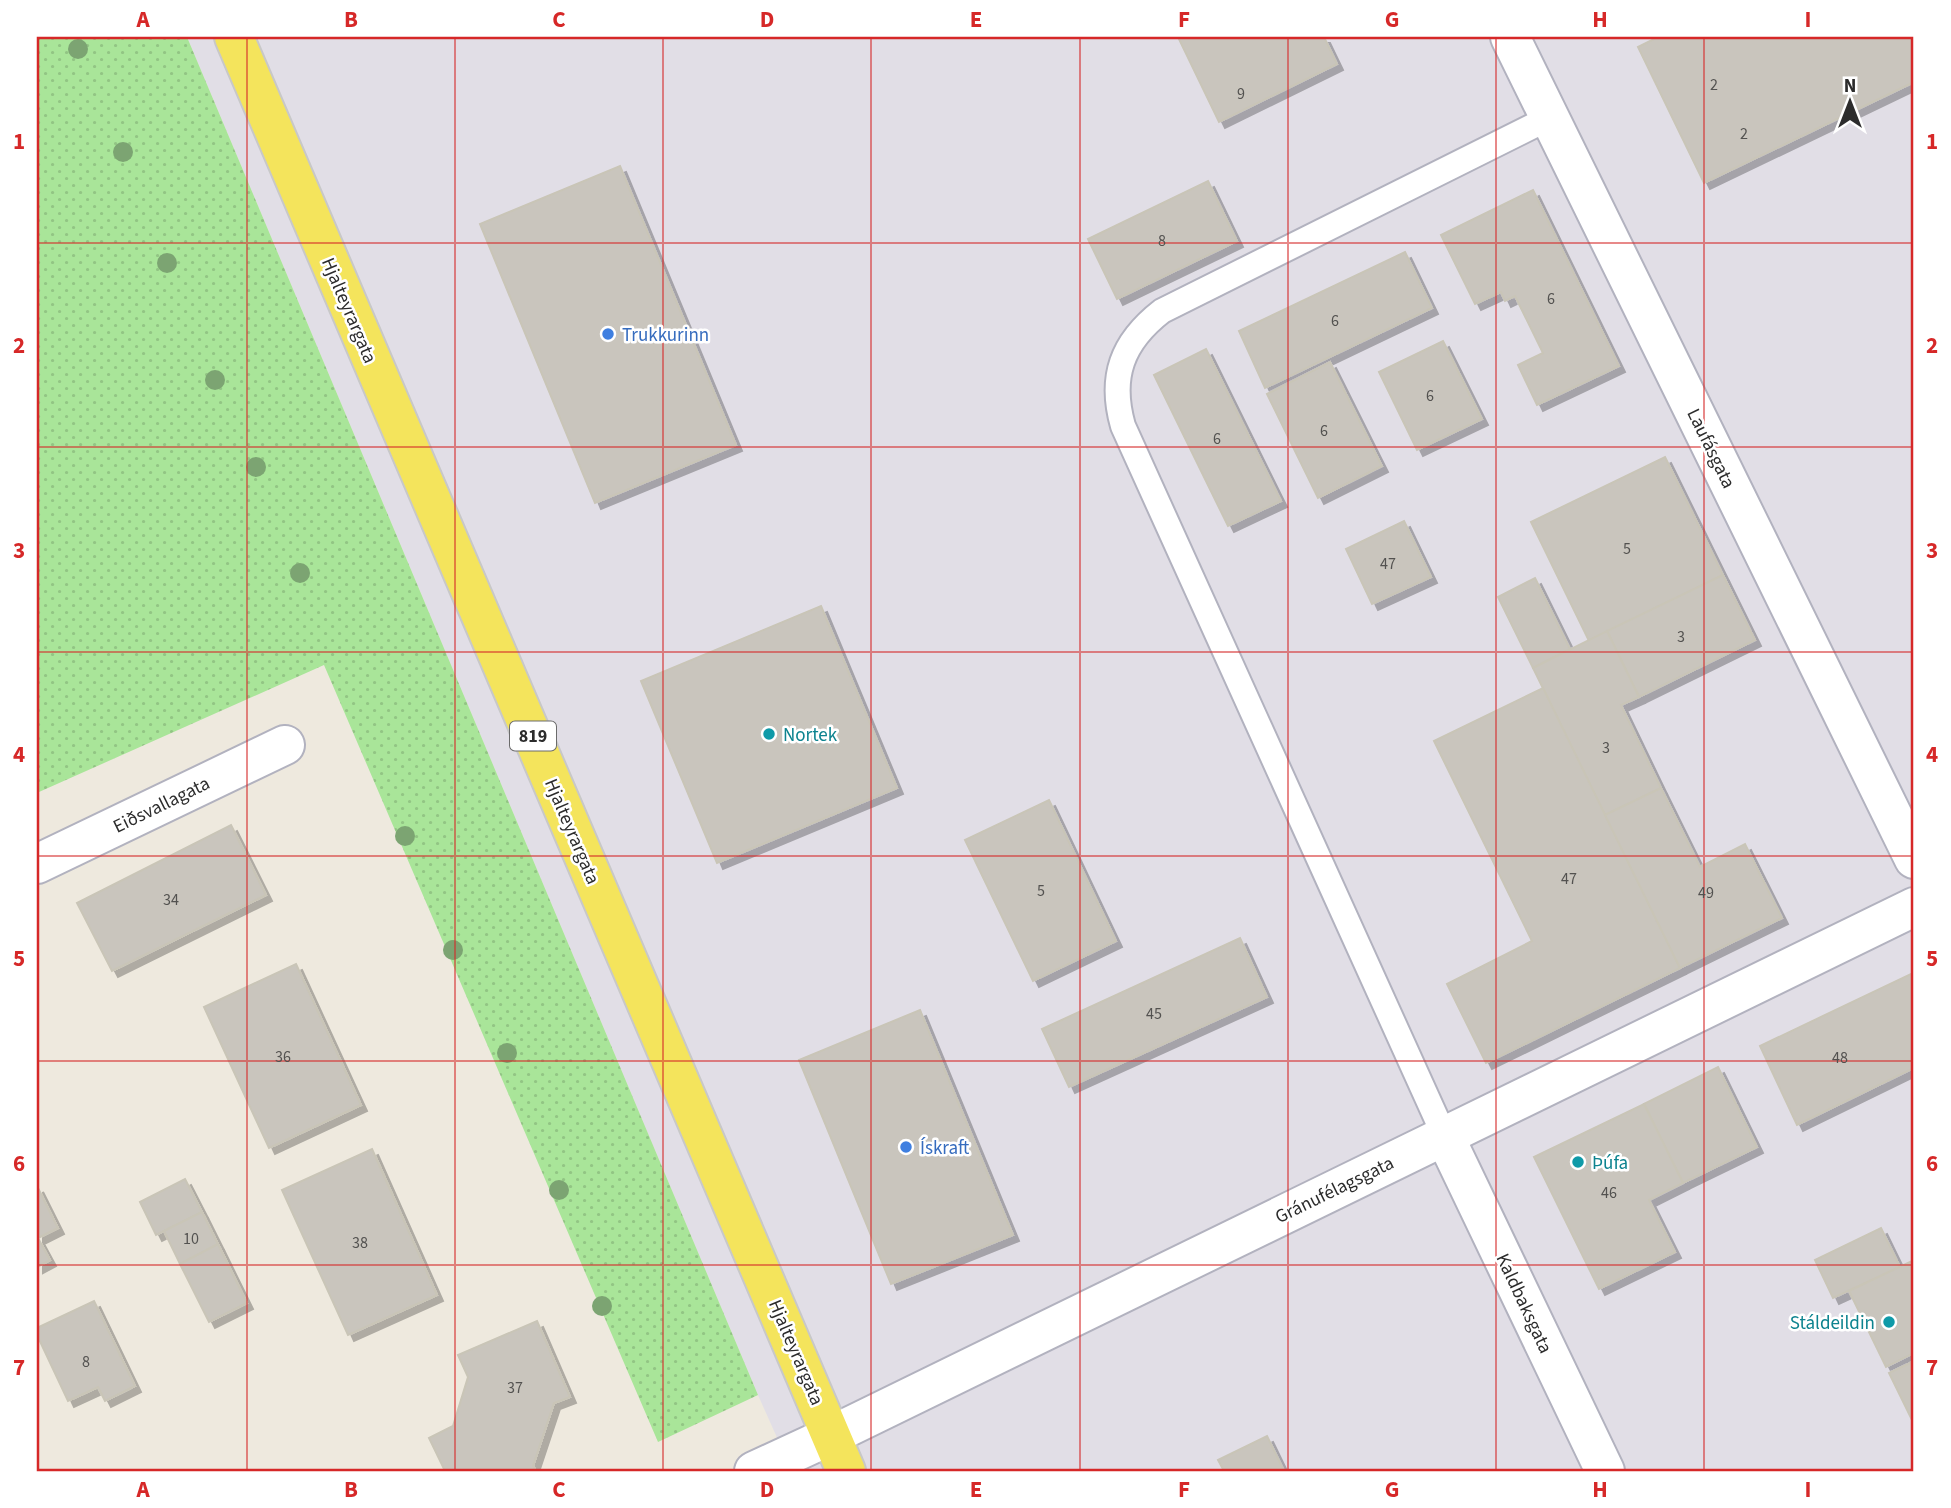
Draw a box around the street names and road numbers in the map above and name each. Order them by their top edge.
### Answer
street label: Hjalteyrargata [314,254,383,368]
street label: Laufásgata [1680,404,1742,493]
road number: 819 [510,722,556,750]
street label: Eiðsvallagata [109,770,215,840]
street label: Hjalteyrargata [537,775,606,889]
street label: Gránufélagsgata [1271,1150,1399,1231]
street label: Kaldbaksgata [1489,1249,1559,1358]
street label: Hjalteyrargata [761,1296,830,1410]

